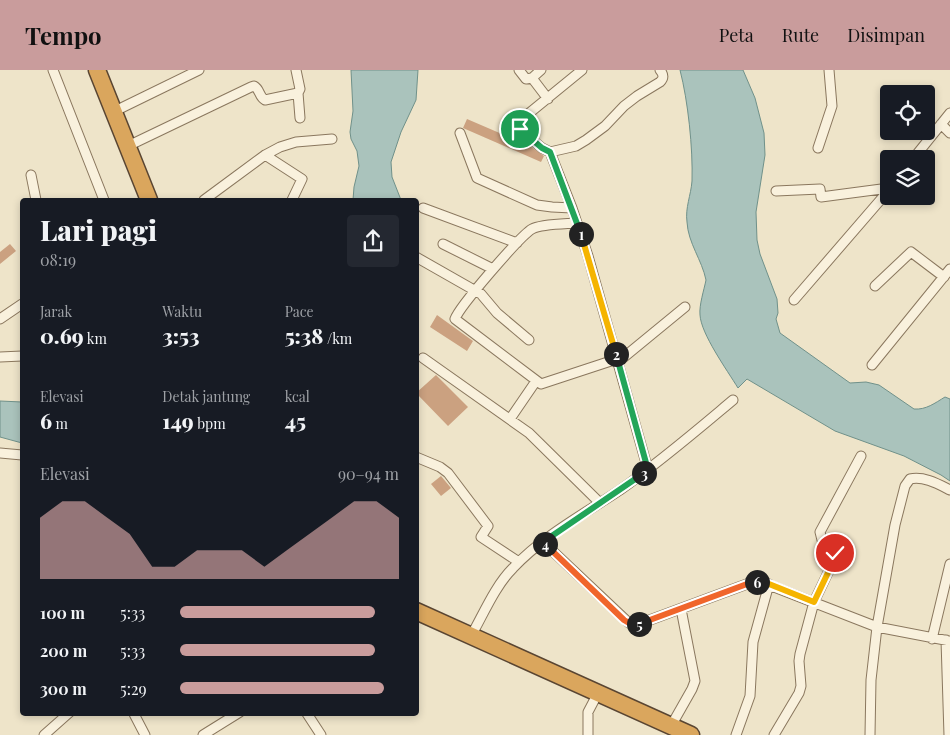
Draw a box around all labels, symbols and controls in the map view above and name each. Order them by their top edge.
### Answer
text: Tempo [25,19,102,51]
text: Peta [719,23,754,47]
text: Rute [782,23,819,47]
text: Disimpan [847,23,925,47]
map controls [880,85,935,205]
button: locate [880,85,935,140]
pin [499,108,541,150]
icon: arrive [506,115,534,143]
button: layers [880,150,935,205]
text: Lari pagi [40,211,157,248]
button: share [347,215,399,267]
pin: 1 [568,222,594,246]
text: 1 [579,225,584,244]
text: 08:19 [40,249,76,270]
text: Jarak [40,302,72,321]
text: Waktu [162,302,202,321]
text: Pace [285,302,314,321]
text: 0.69 [40,321,84,349]
text: 3:53 [162,321,200,349]
text: 5:38 [285,321,323,349]
text: km [84,329,107,348]
text: /km [323,329,352,348]
pin: 2 [604,342,628,366]
text: 2 [613,345,620,364]
text: Elevasi [40,387,84,406]
text: Detak jantung [162,387,250,406]
text: kcal [285,387,310,406]
text: 6 [40,406,52,434]
text: 149 [162,406,194,434]
text: 45 [285,406,306,434]
text: m [52,414,68,433]
text: bpm [194,414,226,433]
pin: 3 [632,460,656,486]
text: Elevasi [40,463,90,484]
text: 90–94 m [338,463,399,484]
text: 3 [641,464,648,483]
pin: 4 [532,532,558,556]
pin [814,532,856,574]
text: 4 [542,535,549,554]
icon: check [821,539,849,567]
pin: 6 [744,570,770,594]
text: 6 [754,573,761,592]
text: 100 m [40,602,85,623]
text: 5:33 [120,602,145,623]
pin: 5 [626,612,652,636]
text: 5 [636,615,643,634]
text: 200 m [40,640,87,661]
text: 5:33 [120,640,145,661]
text: 300 m [40,678,87,699]
text: 5:29 [120,678,147,699]

